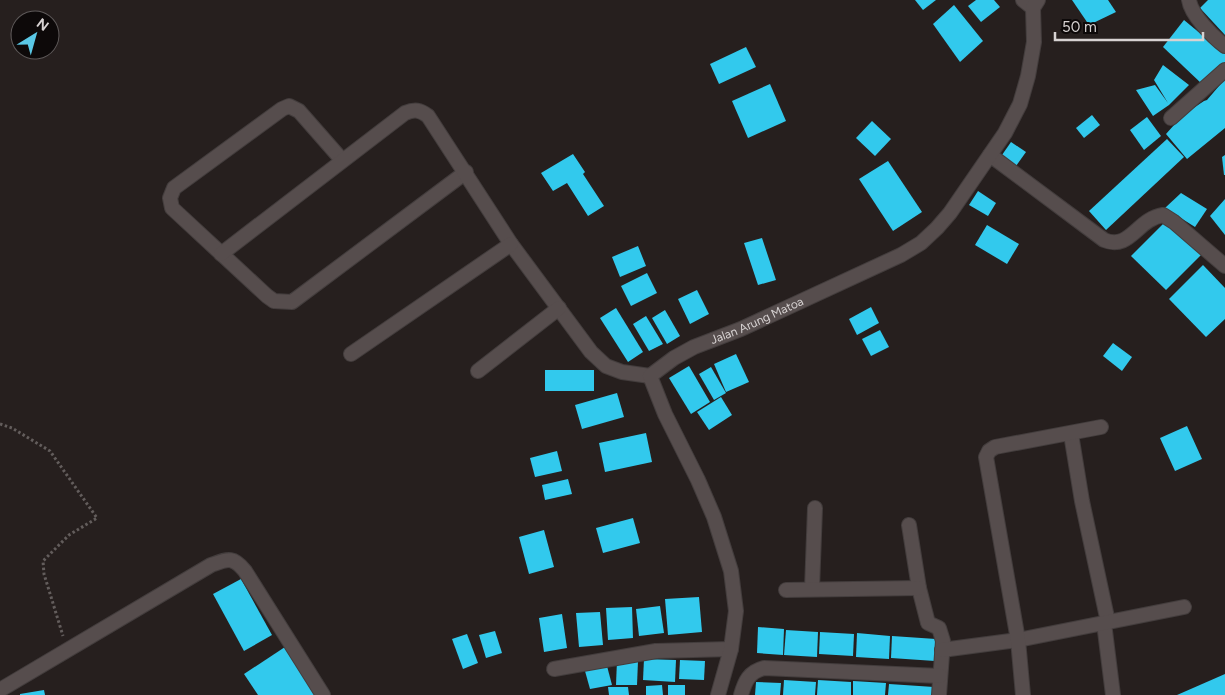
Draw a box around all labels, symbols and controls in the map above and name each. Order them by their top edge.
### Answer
north arrow [10,10,60,60]
scale bar [1055,10,1202,42]
text: N [33,15,52,35]
text: 50 m [1062,18,1097,36]
street label: Jalan Arung Matoa [708,294,806,347]

